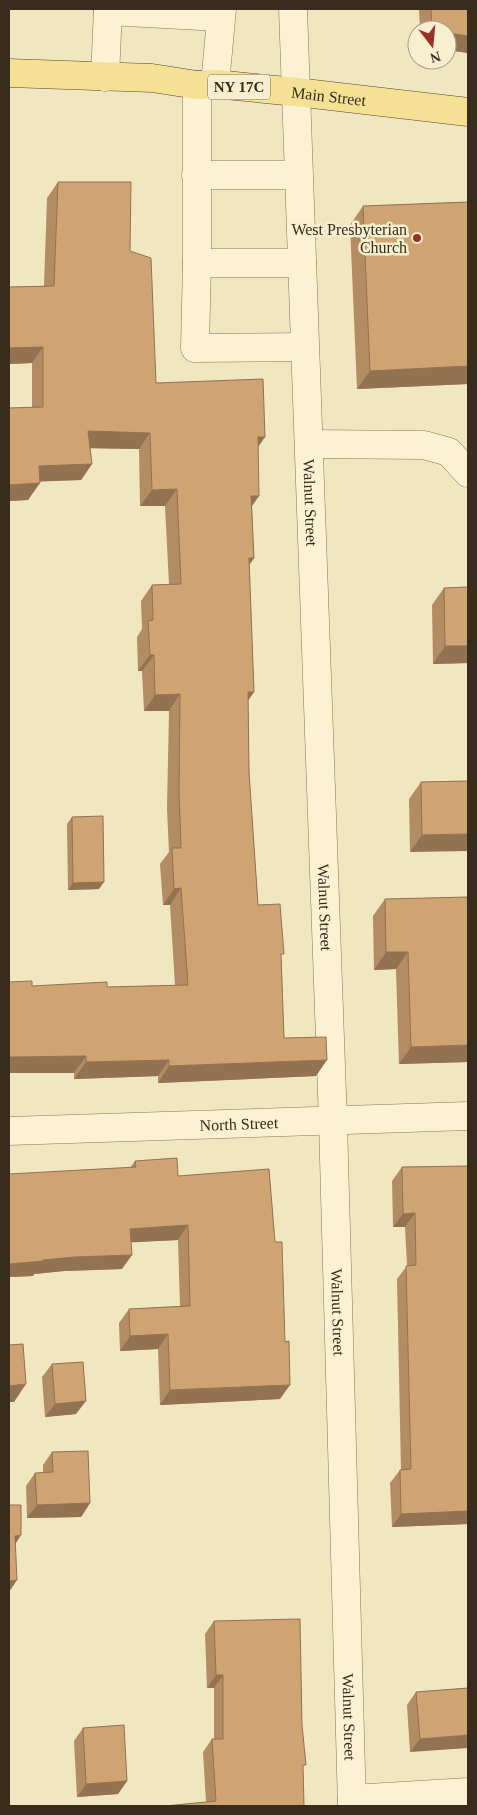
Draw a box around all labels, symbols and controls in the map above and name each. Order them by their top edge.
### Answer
north arrow [407,20,457,70]
text: N [429,48,442,66]
road number: NY 17C [208,74,270,100]
street label: Main Street [290,83,368,109]
place label: West Presbyterian Church [291,221,407,256]
marker: West Presbyterian Church [411,232,423,244]
street label: Walnut Street [301,459,321,547]
street label: Walnut Street [315,864,335,952]
street label: North Street [199,1114,279,1133]
street label: Walnut Street [329,1268,348,1357]
street label: Walnut Street [340,1673,359,1761]

